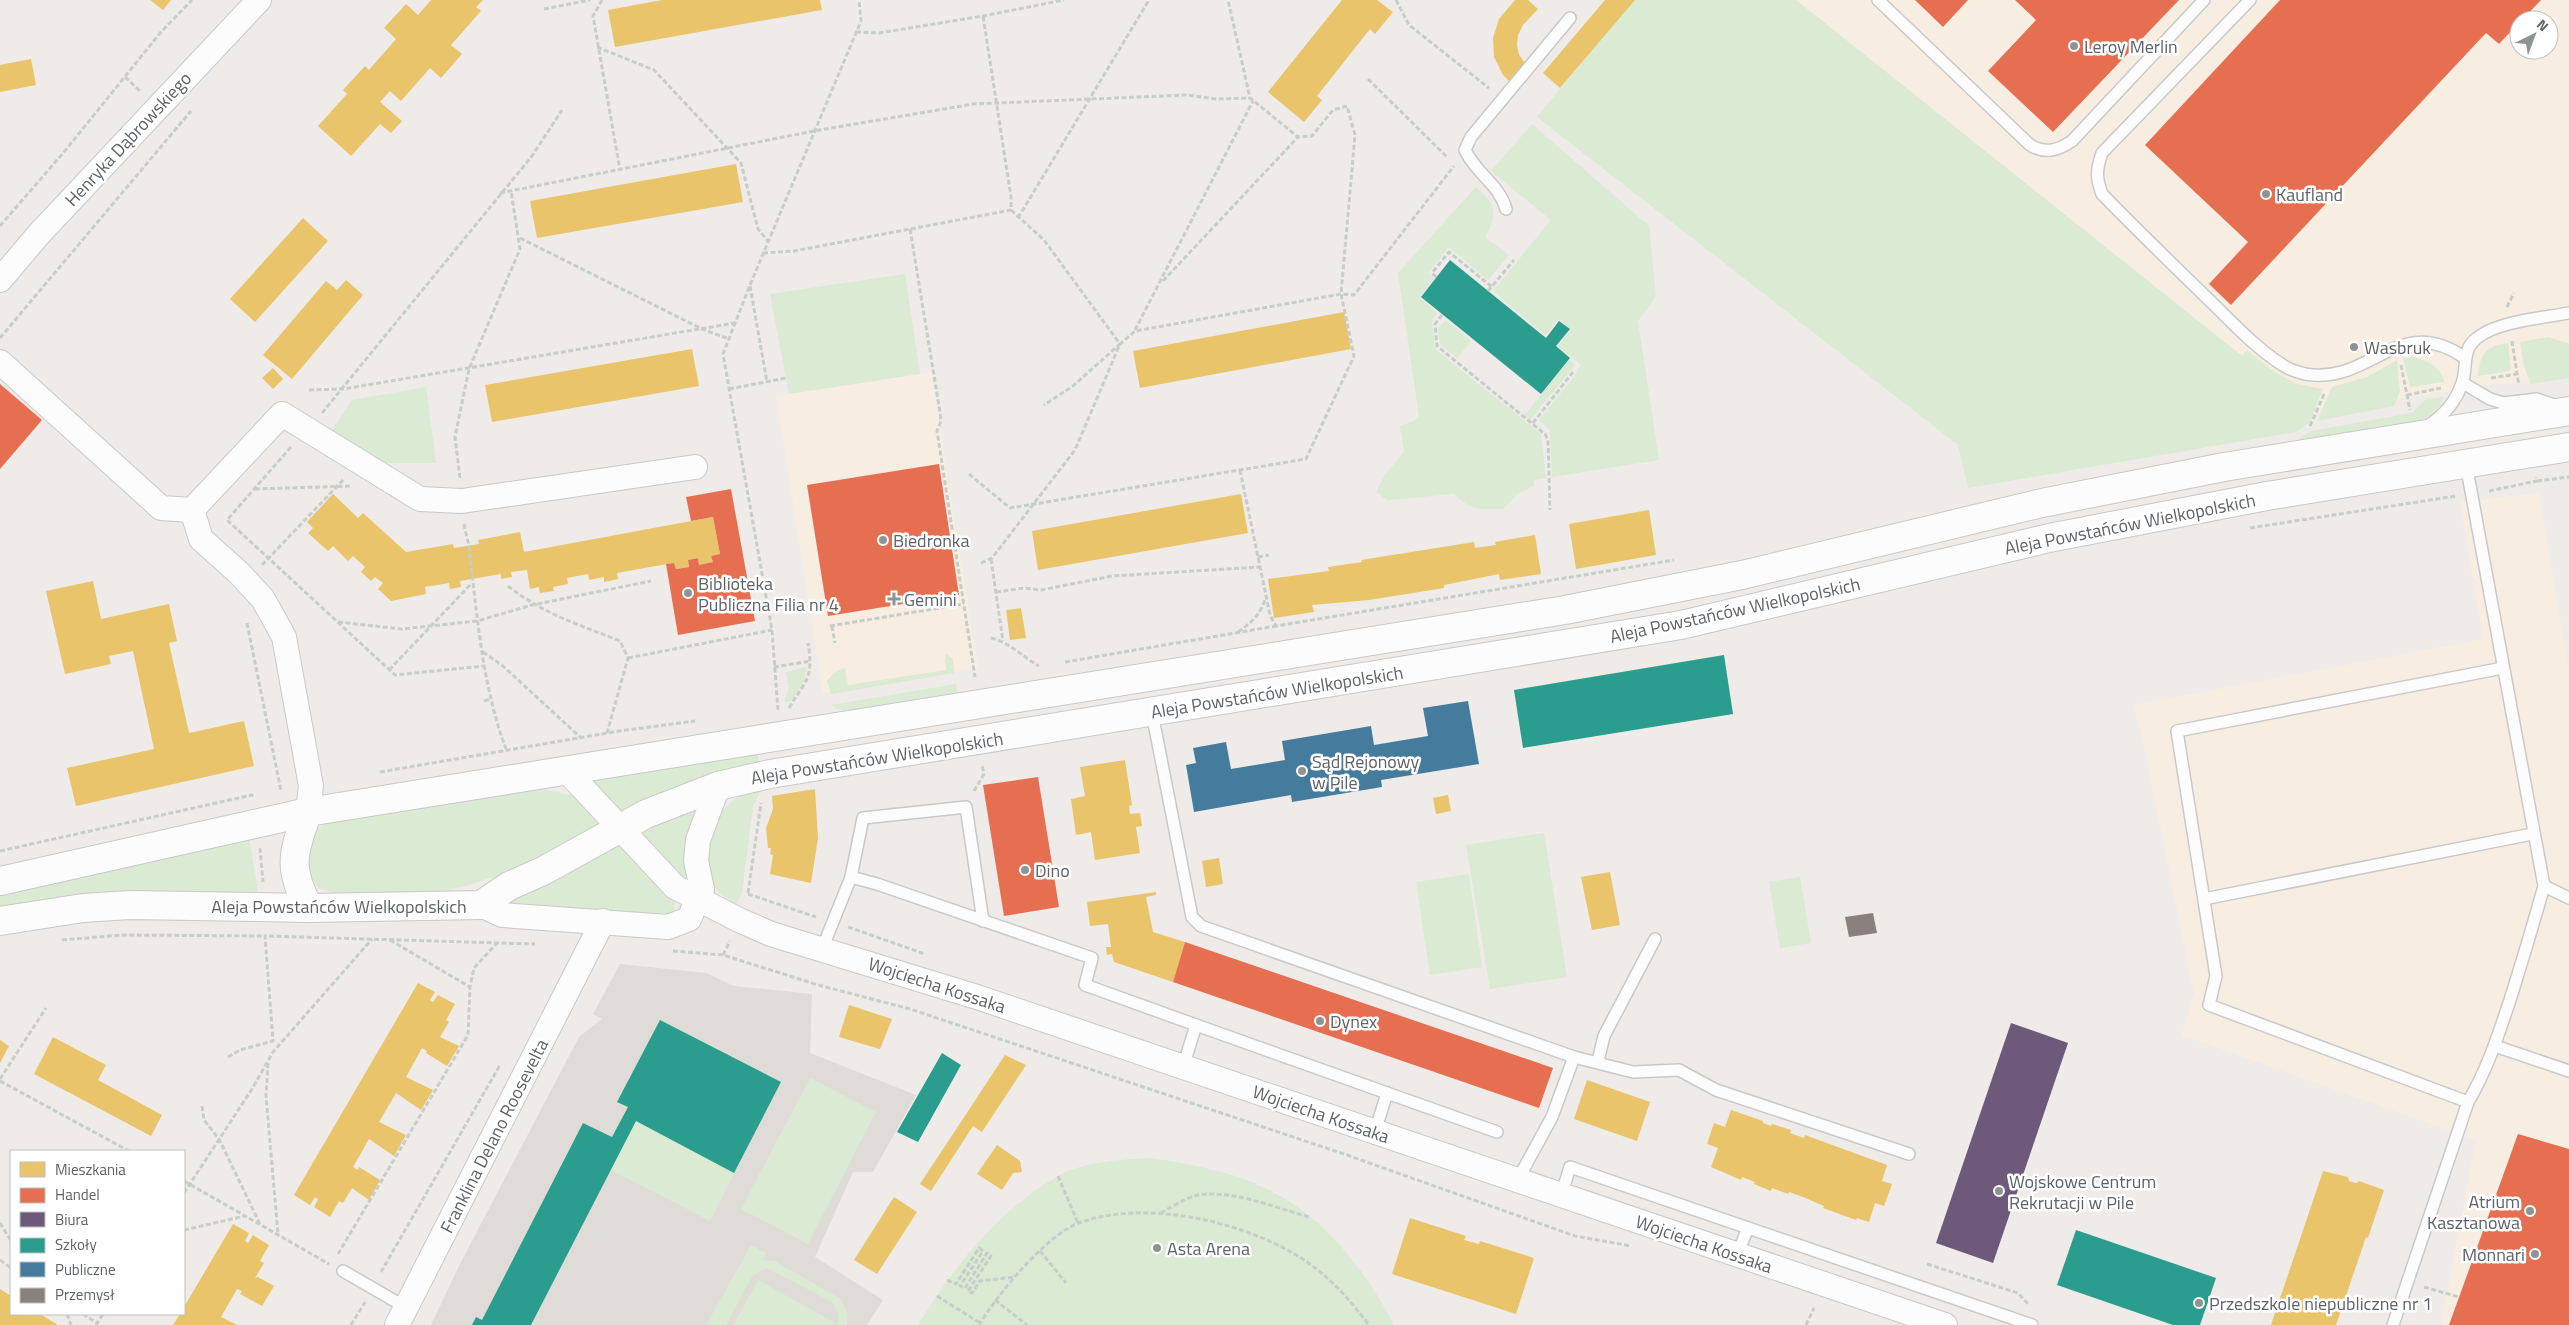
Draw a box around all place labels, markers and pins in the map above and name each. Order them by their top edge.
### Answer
place label: Leroy Merlin [2084,33,2178,60]
marker: Leroy Merlin [2068,40,2080,52]
place label: Kaufland [2276,181,2343,208]
marker: Kaufland [2260,188,2272,200]
place label: Wasbruk [2364,334,2431,361]
marker: Wasbruk [2348,341,2360,353]
place label: Biedronka [893,527,969,554]
marker: Biedronka [877,534,889,546]
place label: Biblioteka Publiczna Filia nr 4 [698,570,839,618]
place label: Gemini [904,586,957,613]
marker: Biblioteka Publiczna Filia nr 4 [682,587,694,599]
marker: Gemini [888,593,900,605]
place label: Sąd Rejonowy w Pile [1312,748,1419,796]
marker: Sąd Rejonowy w Pile [1296,765,1308,777]
place label: Dino [1035,857,1070,884]
marker: Dino [1019,864,1031,876]
place label: Dynex [1330,1008,1377,1035]
marker: Dynex [1314,1015,1326,1027]
place label: Wojskowe Centrum Rekrutacji w Pile [2009,1168,2156,1216]
marker: Wojskowe Centrum Rekrutacji w Pile [1993,1185,2005,1197]
place label: Atrium Kasztanowa [2427,1188,2520,1236]
marker: Atrium Kasztanowa [2524,1205,2536,1217]
place label: Asta Arena [1167,1235,1250,1262]
place label: Monnari [2462,1241,2525,1268]
marker: Asta Arena [1151,1242,1163,1254]
marker: Monnari [2529,1248,2541,1260]
place label: Przedszkole niepubliczne nr 1 [2209,1290,2432,1317]
marker: Przedszkole niepubliczne nr 1 [2193,1297,2205,1309]

